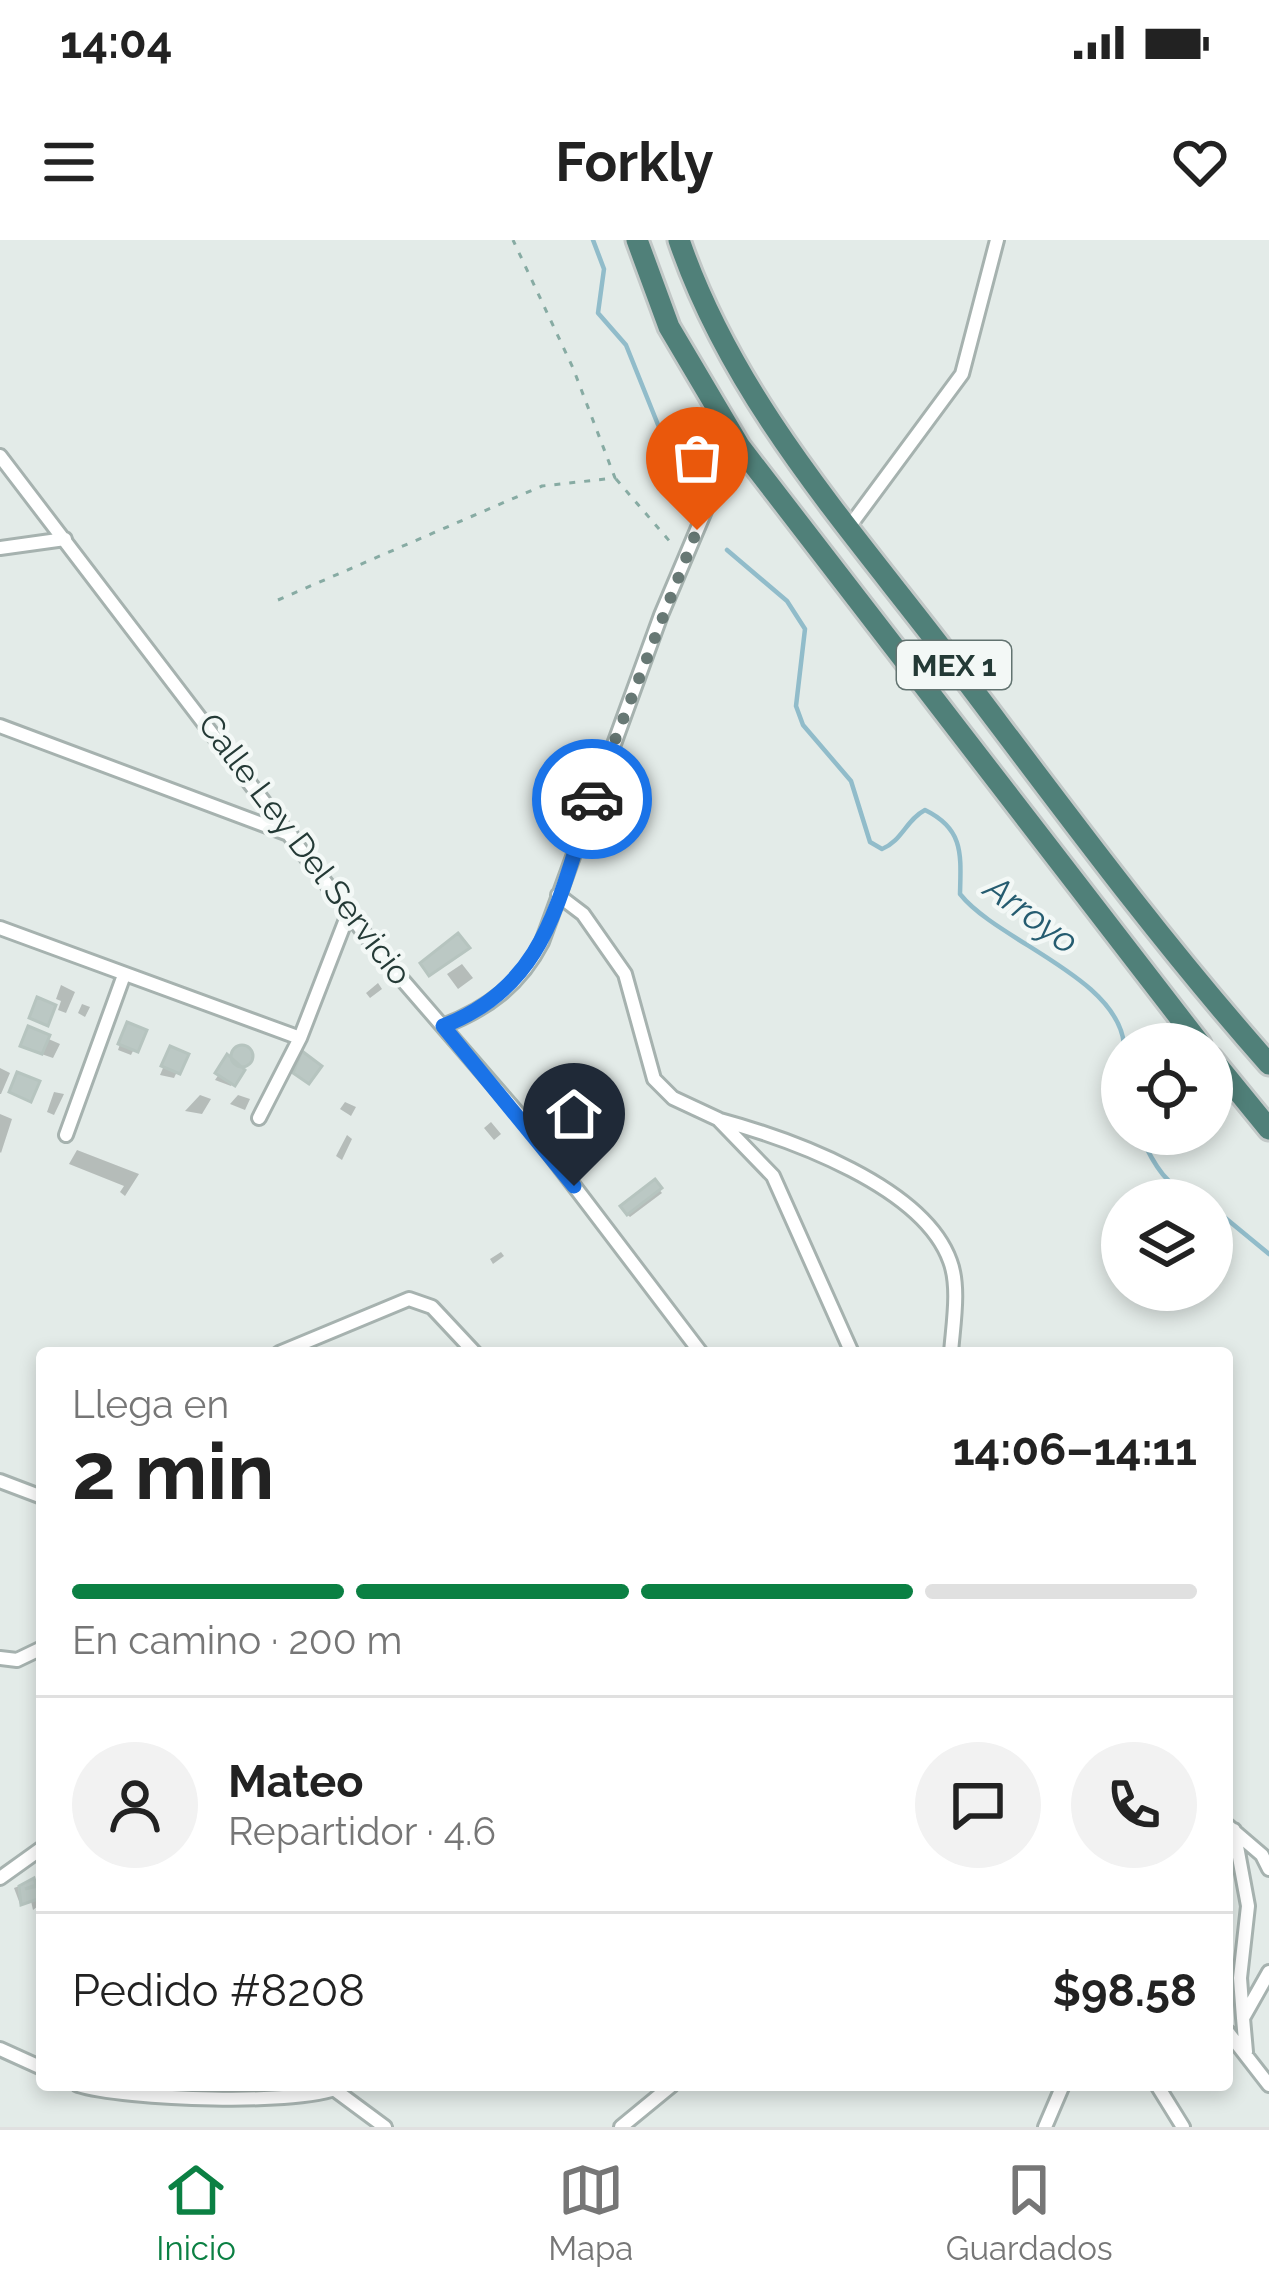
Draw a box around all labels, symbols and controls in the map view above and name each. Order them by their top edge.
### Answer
text: 14:04 [60,16,172,69]
icon: menu [36,129,102,195]
icon: heart [1167,129,1233,195]
text: Forkly [555,130,714,194]
pin [646,407,748,530]
icon: bag [664,425,730,491]
road number: MEX 1 [897,641,1011,689]
street label: Calle Ley Del Servicio [190,706,420,992]
courier [532,739,652,859]
icon: car [559,766,625,832]
water label: Arroyo [975,865,1087,962]
map controls [1101,1023,1233,1311]
button: locate [1101,1023,1233,1155]
pin [523,1063,625,1186]
icon: home [541,1081,607,1147]
button: layers [1101,1179,1233,1311]
text: Llega en [72,1381,229,1427]
text: 14:06–14:11 [952,1423,1197,1476]
text: 2 min [72,1426,274,1517]
text: En camino · 200 m [72,1617,402,1663]
button: person [72,1742,198,1868]
button: chat [915,1742,1041,1868]
button: phone [1071,1742,1197,1868]
text: Mateo [228,1755,363,1808]
text: Repartidor · 4.6 [228,1808,496,1854]
text: Pedido #8208 [72,1964,365,2017]
text: $98.58 [1053,1964,1197,2017]
tab: Inicio [156,2157,236,2268]
tab: Mapa [548,2157,633,2268]
tab: Guardados [946,2157,1113,2268]

